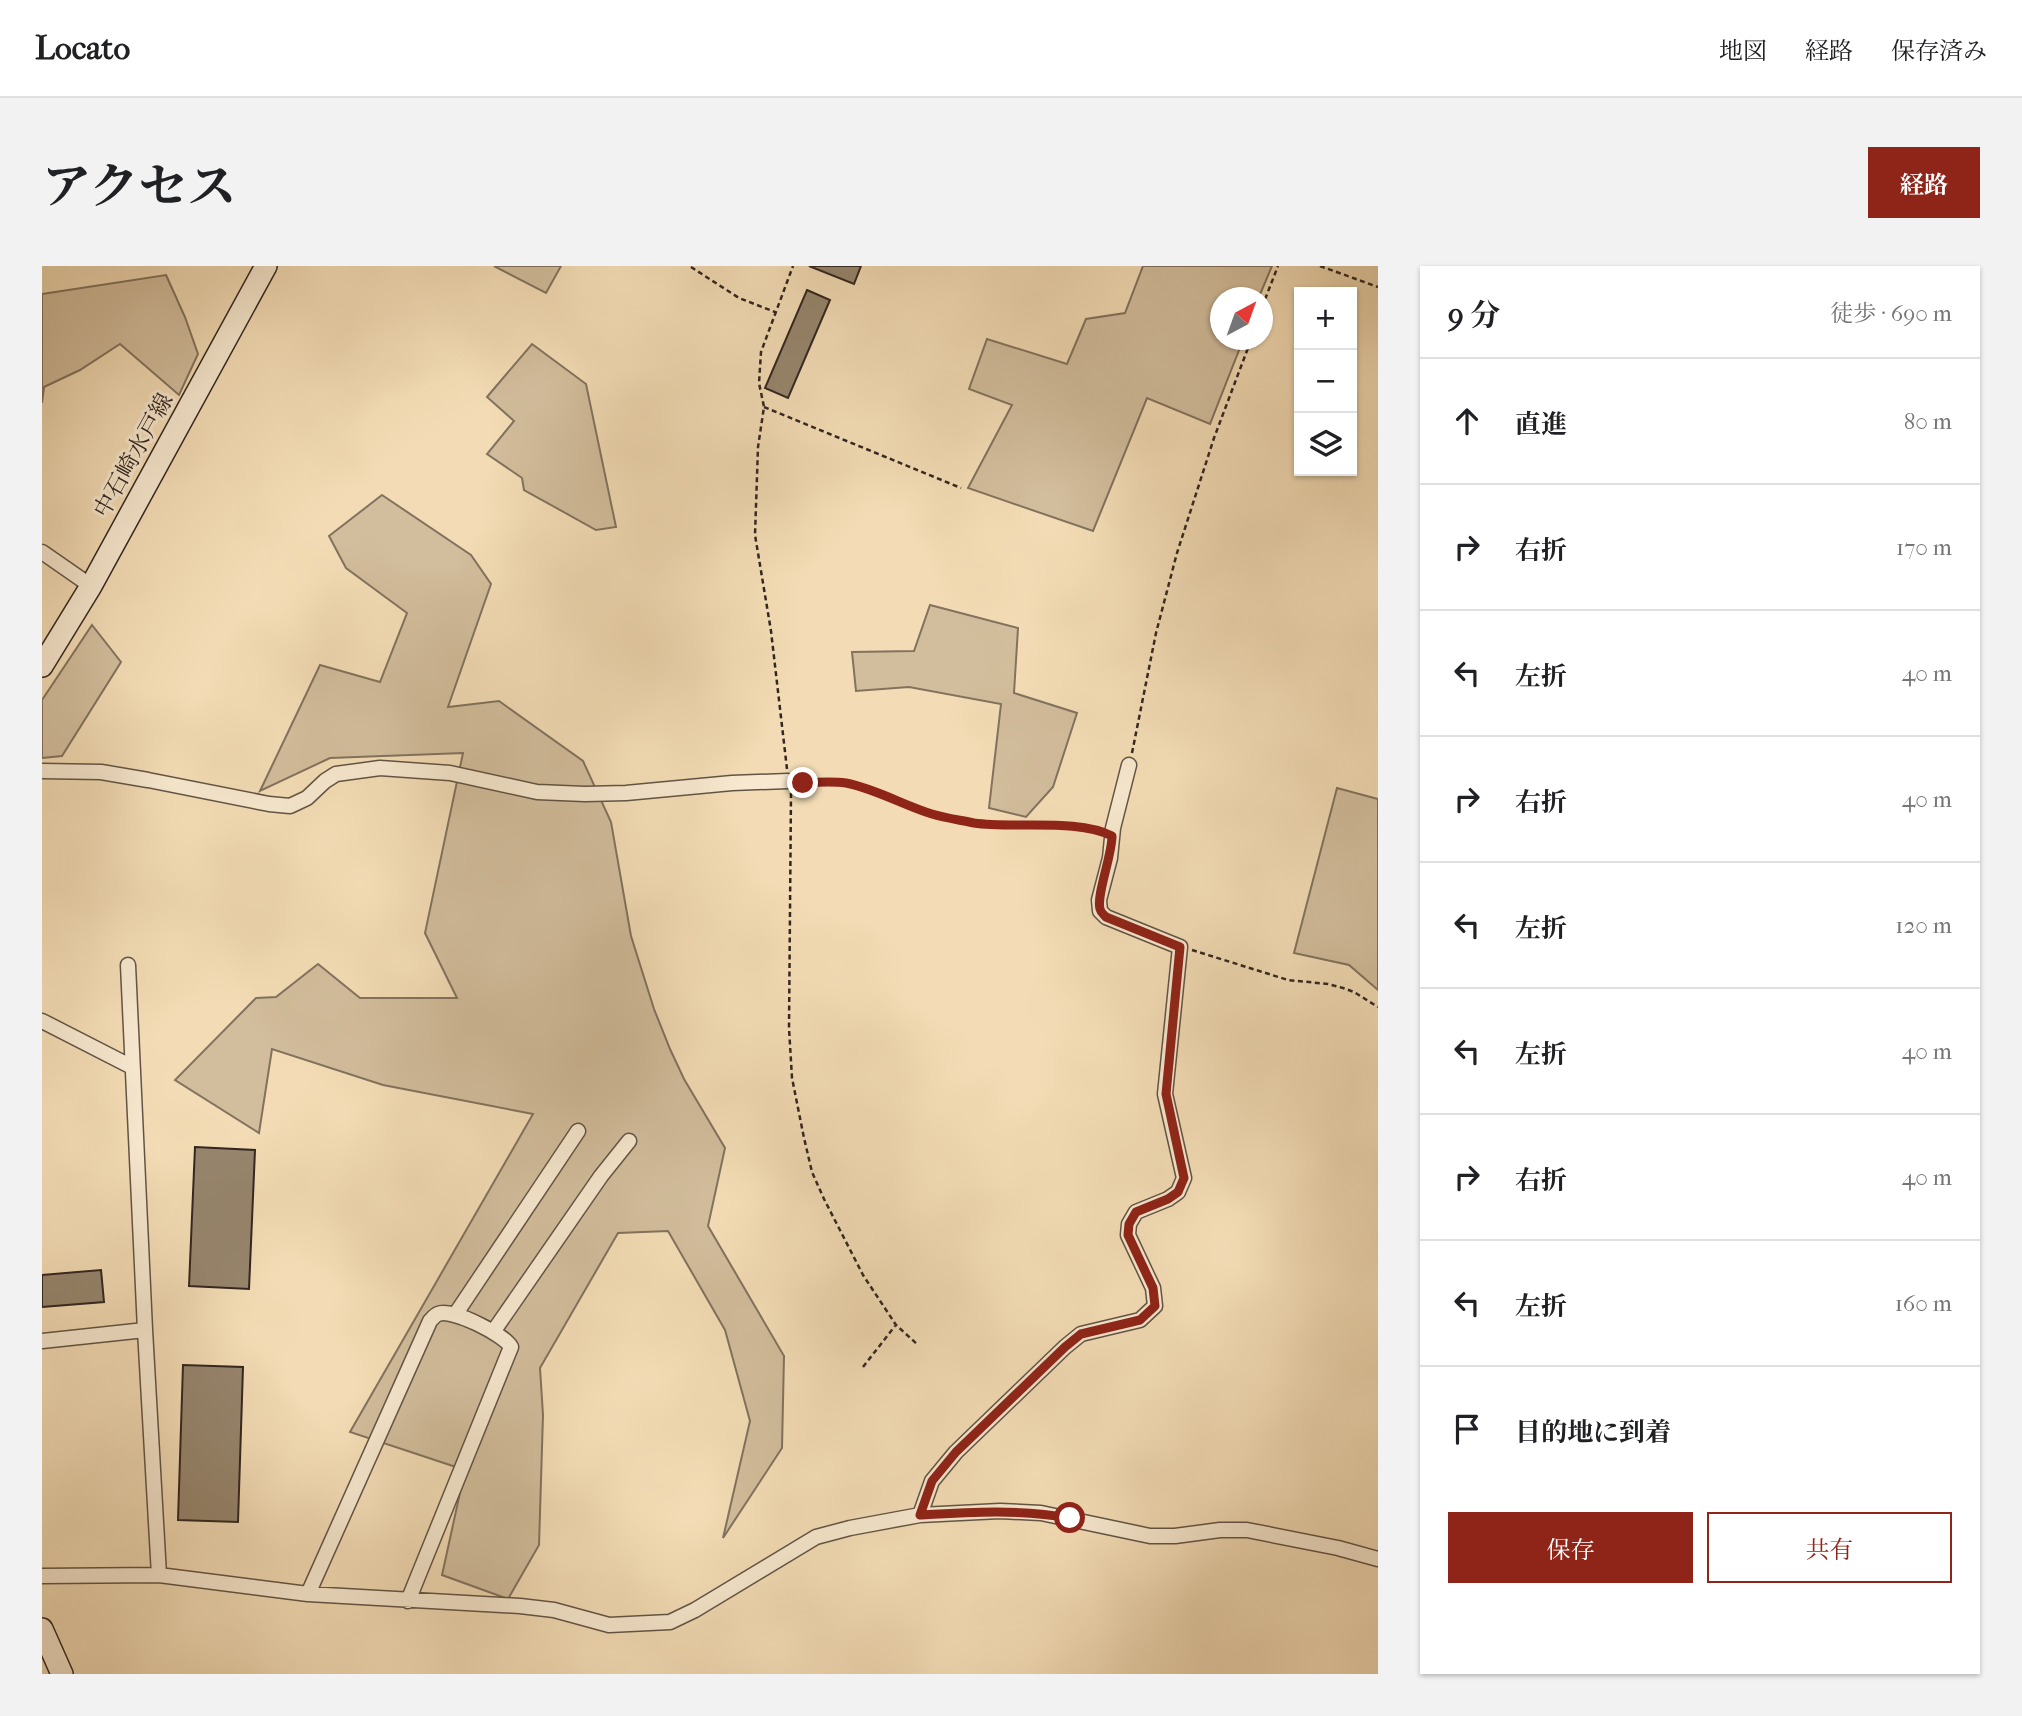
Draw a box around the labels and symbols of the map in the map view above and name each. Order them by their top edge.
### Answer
north arrow [1210,287,1273,350]
street label: 中石崎水戸線 [88,388,179,522]
route end [787,767,818,798]
route start [1054,1502,1085,1533]

